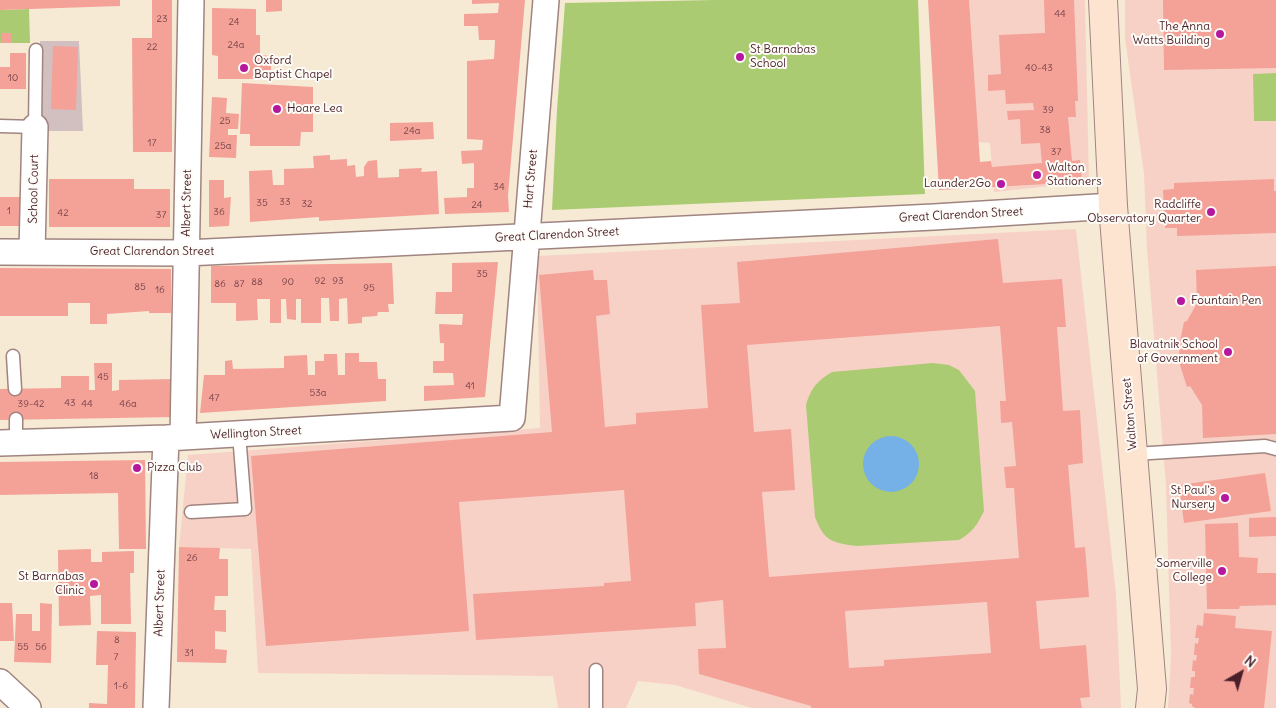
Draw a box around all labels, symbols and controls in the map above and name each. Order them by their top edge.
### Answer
house number: 44 [1054,8,1066,20]
house number: 23 [156,13,168,25]
house number: 24 [228,16,240,28]
place label: The Anna Watts Building [1133,20,1210,48]
marker: The Anna Watts Building [1214,28,1226,40]
house number: 24a [228,39,244,51]
house number: 22 [147,41,157,53]
place label: St Barnabas School [750,43,816,71]
marker: St Barnabas School [734,51,746,63]
place label: Oxford Baptist Chapel [254,54,332,82]
marker: Oxford Baptist Chapel [238,62,250,74]
house number: 40-43 [1025,62,1053,74]
house number: 10 [8,72,18,84]
place label: Hoare Lea [287,102,343,116]
marker: Hoare Lea [271,103,283,115]
house number: 39 [1042,104,1054,116]
house number: 25 [219,115,231,127]
house number: 38 [1039,124,1051,136]
house number: 24a [404,125,420,137]
house number: 17 [148,137,156,149]
house number: 25a [215,140,231,152]
house number: 37 [1051,146,1061,158]
street label: Hart Street [521,149,541,209]
street label: School Court [26,154,42,224]
place label: Walton Stationers [1047,161,1102,189]
street label: Albert Street [179,169,195,237]
marker: Walton Stationers [1031,169,1043,181]
place label: Launder2Go [924,177,991,191]
marker: Launder2Go [995,178,1007,190]
house number: 34 [493,181,505,193]
house number: 33 [279,196,291,208]
house number: 35 [256,197,268,209]
house number: 32 [301,198,313,210]
place label: Radcliffe Observatory Quarter [1087,198,1201,226]
house number: 24 [471,199,483,211]
house number: 1 [7,205,11,217]
street label: Great Clarendon Street [898,205,1024,225]
house number: 36 [213,206,225,218]
marker: Radcliffe Observatory Quarter [1205,206,1217,218]
house number: 42 [57,207,69,219]
house number: 37 [156,209,166,221]
street label: Great Clarendon Street [494,225,620,245]
street label: Great Clarendon Street [90,245,214,259]
house number: 35 [476,268,488,280]
house number: 92 [314,275,326,287]
house number: 93 [332,275,344,287]
house number: 88 [251,276,263,288]
house number: 90 [282,276,294,288]
house number: 86 [214,278,226,290]
house number: 87 [234,278,244,290]
house number: 85 [134,281,146,293]
house number: 95 [363,282,375,294]
house number: 16 [155,284,165,296]
place label: Fountain Pen [1191,294,1261,308]
marker: Fountain Pen [1175,295,1187,307]
place label: Blavatnik School of Government [1129,338,1218,366]
marker: Blavatnik School of Government [1222,346,1234,358]
house number: 45 [97,371,109,383]
street label: Walton Street [1120,377,1140,451]
house number: 41 [465,380,475,392]
house number: 53a [309,387,327,399]
house number: 47 [209,392,219,404]
house number: 43 [64,397,76,409]
house number: 39-42 [18,398,44,410]
house number: 44 [81,398,93,410]
house number: 46a [119,398,137,410]
street label: Wellington Street [210,423,302,443]
place label: Pizza Club [147,461,202,475]
marker: Pizza Club [131,462,143,474]
house number: 18 [89,470,99,482]
place label: St Paul's Nursery [1170,484,1215,512]
marker: St Paul's Nursery [1219,492,1231,504]
house number: 26 [186,552,198,564]
place label: Somerville College [1156,557,1212,585]
marker: Somerville College [1216,565,1228,577]
street label: Albert Street [152,569,168,637]
place label: St Barnabas Clinic [18,570,84,598]
marker: St Barnabas Clinic [88,578,100,590]
house number: 8 [114,634,120,646]
house number: 55 [17,641,29,653]
house number: 56 [35,641,47,653]
house number: 31 [184,647,194,659]
north arrow [1216,648,1266,698]
house number: 7 [114,651,118,663]
text: N [1241,651,1260,671]
house number: 1-6 [114,680,128,692]

